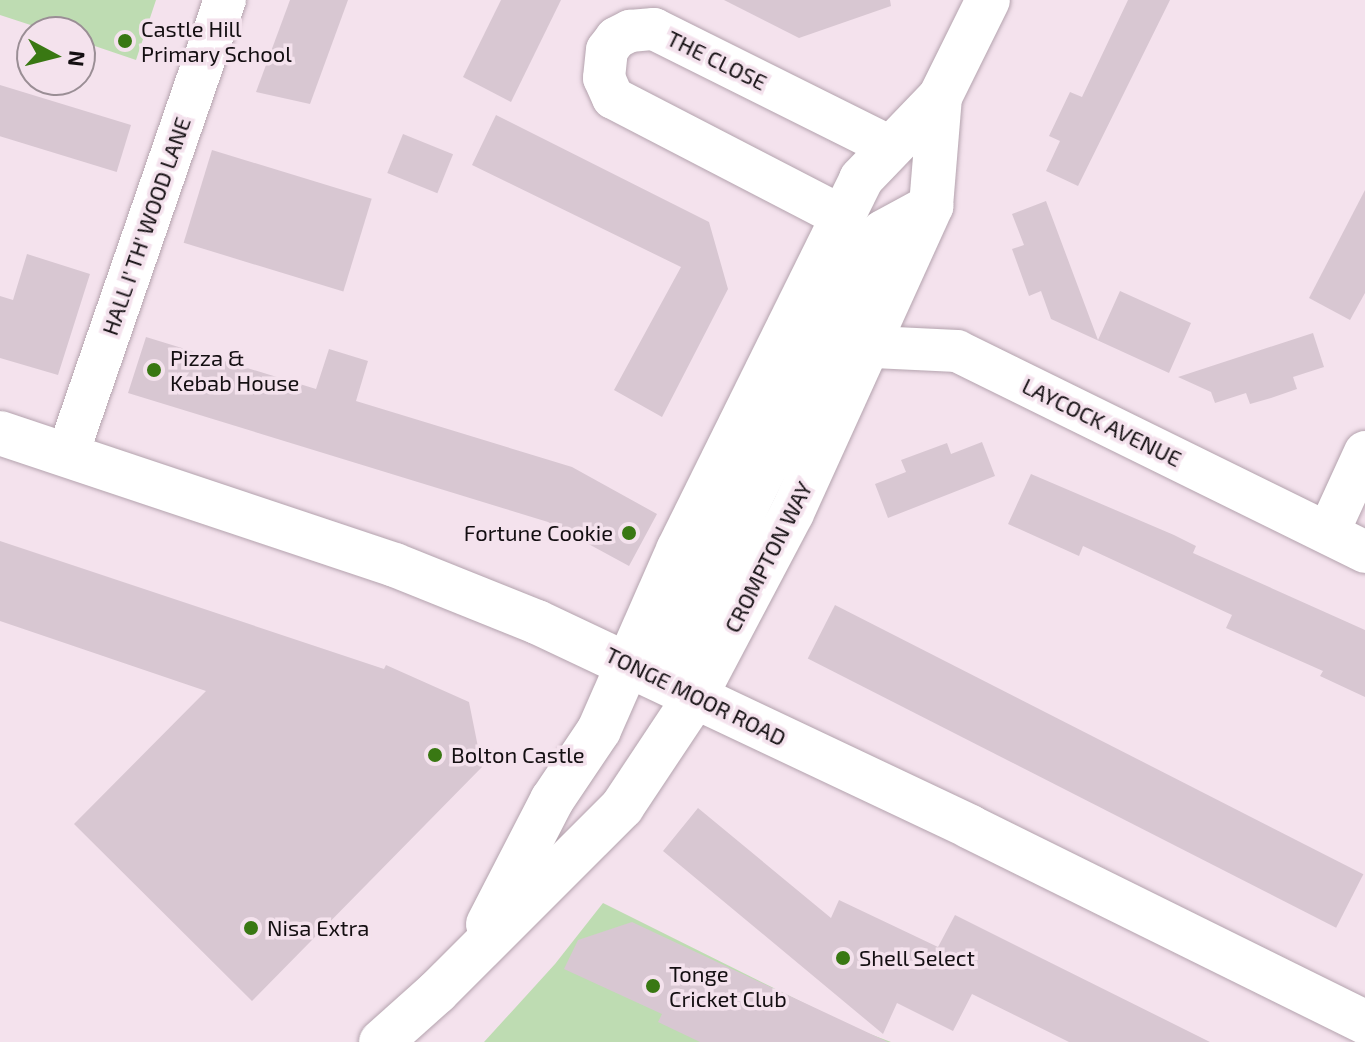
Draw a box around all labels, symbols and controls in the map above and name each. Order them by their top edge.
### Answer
place label: Castle Hill Primary School [141,15,292,66]
north arrow [16,16,96,96]
street label: THE CLOSE [663,25,771,95]
marker: Castle Hill Primary School [116,32,134,50]
text: N [64,49,92,68]
street label: HALL I' TH' WOOD LANE [96,113,196,339]
place label: Pizza & Kebab House [170,344,299,396]
marker: Pizza & Kebab House [145,361,163,379]
street label: LAYCOCK AVENUE [1018,372,1186,472]
street label: CROMPTON WAY [719,477,817,637]
place label: Fortune Cookie [464,520,613,546]
marker: Fortune Cookie [620,524,638,542]
street label: TONGE MOOR ROAD [601,641,791,751]
place label: Bolton Castle [451,742,585,768]
marker: Bolton Castle [426,746,444,764]
place label: Nisa Extra [267,915,369,941]
marker: Nisa Extra [242,919,260,937]
place label: Shell Select [859,945,976,971]
marker: Shell Select [834,949,852,967]
place label: Tonge Cricket Club [669,960,787,1012]
marker: Tonge Cricket Club [644,977,662,995]

